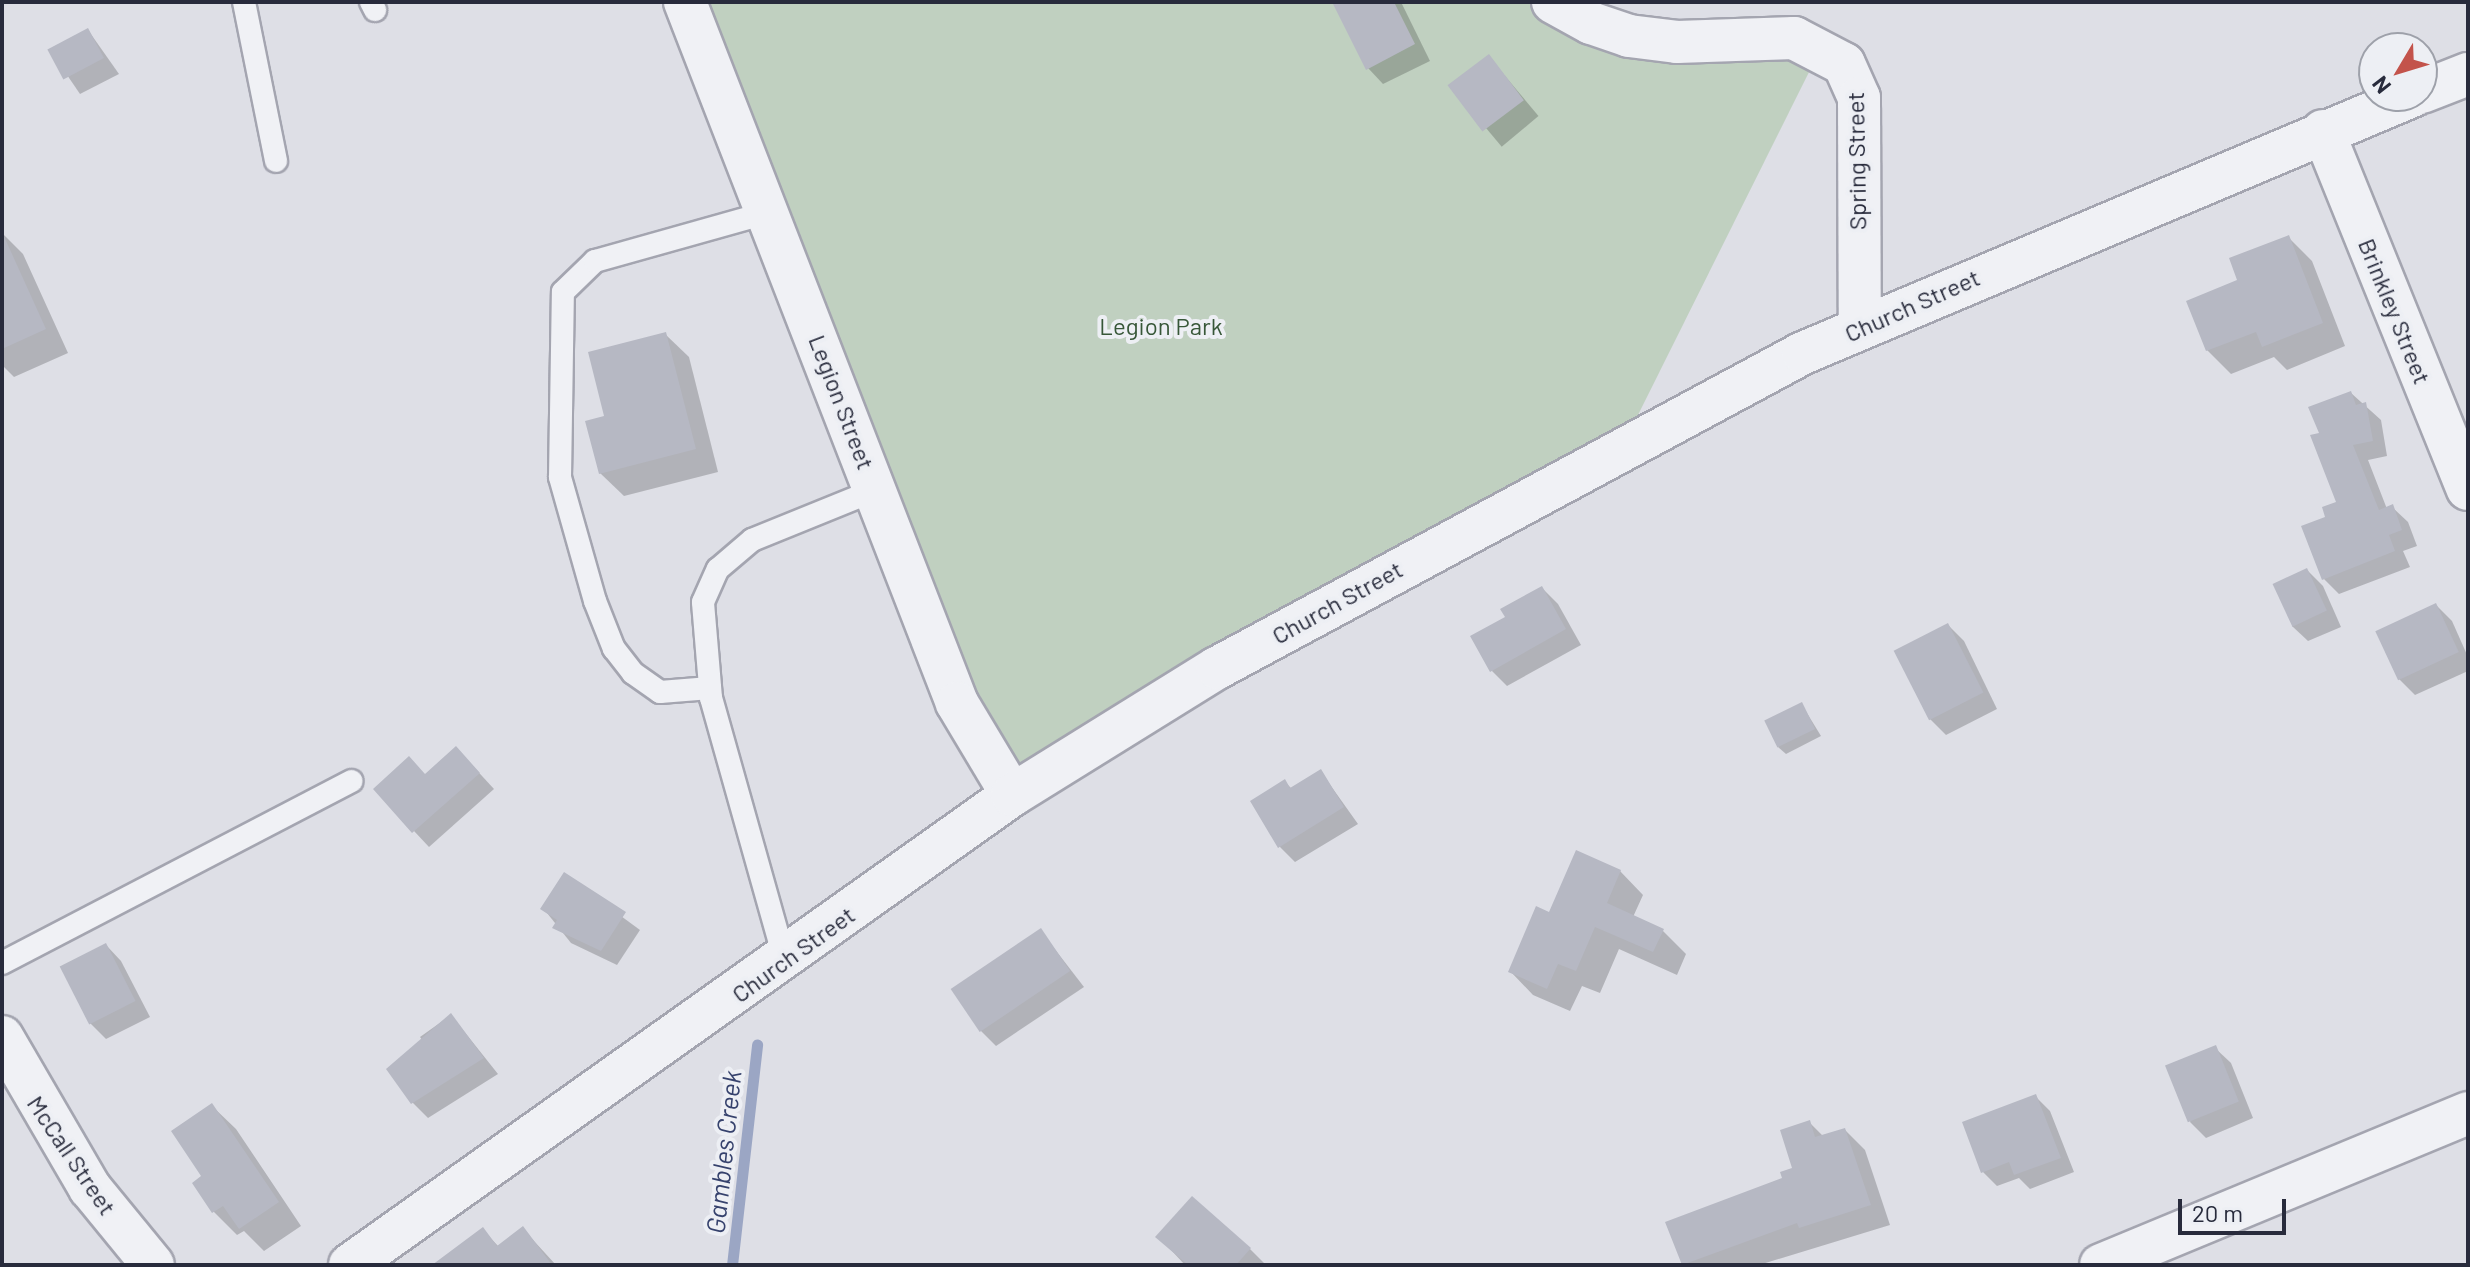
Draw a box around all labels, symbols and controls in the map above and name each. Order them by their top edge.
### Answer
north arrow [2358,32,2438,112]
text: N [2366,72,2395,99]
street label: Spring Street [1840,92,1872,230]
street label: Brinkley Street [2353,234,2437,388]
street label: Church Street [1840,262,1984,348]
park label: Legion Park [1099,312,1223,340]
street label: Legion Street [803,331,881,473]
street label: Church Street [1267,554,1407,650]
street label: Church Street [726,900,860,1008]
water label: Gambles Creek [699,1069,747,1235]
street label: McCall Street [22,1090,122,1220]
scale bar [2182,1183,2290,1233]
text: 20 m [2192,1198,2243,1227]

